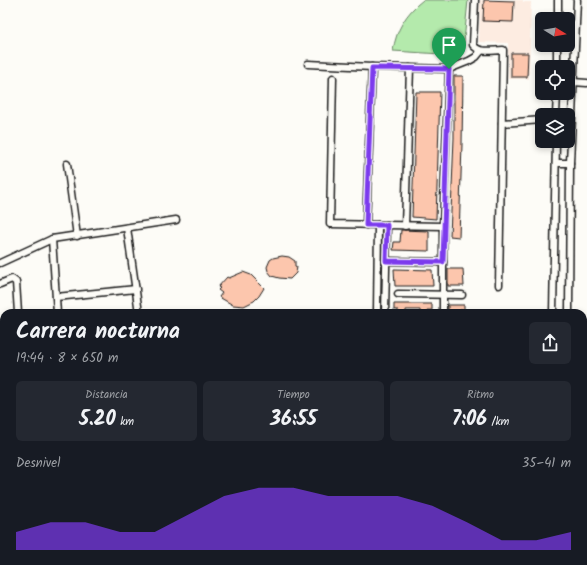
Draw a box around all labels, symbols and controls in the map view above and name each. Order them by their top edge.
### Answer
north arrow [535,12,575,52]
map controls [535,12,575,148]
pin [432,28,466,69]
icon: arrive [438,34,460,56]
button: locate [535,60,575,100]
button: layers [535,108,575,148]
text: Carrera nocturna [16,315,180,350]
button: share [529,322,571,364]
text: 19:44 · 8 × 650 m [16,348,118,369]
text: Distancia [85,386,128,404]
text: Tiempo [277,386,310,404]
text: Ritmo [467,386,494,404]
text: 5.20 [79,404,116,436]
text: 36:55 [270,404,317,436]
text: 7:06 [452,404,487,436]
text: km [116,413,134,431]
text: /km [487,413,509,431]
text: Desnivel [16,453,60,474]
text: 35–41 m [522,453,571,474]

